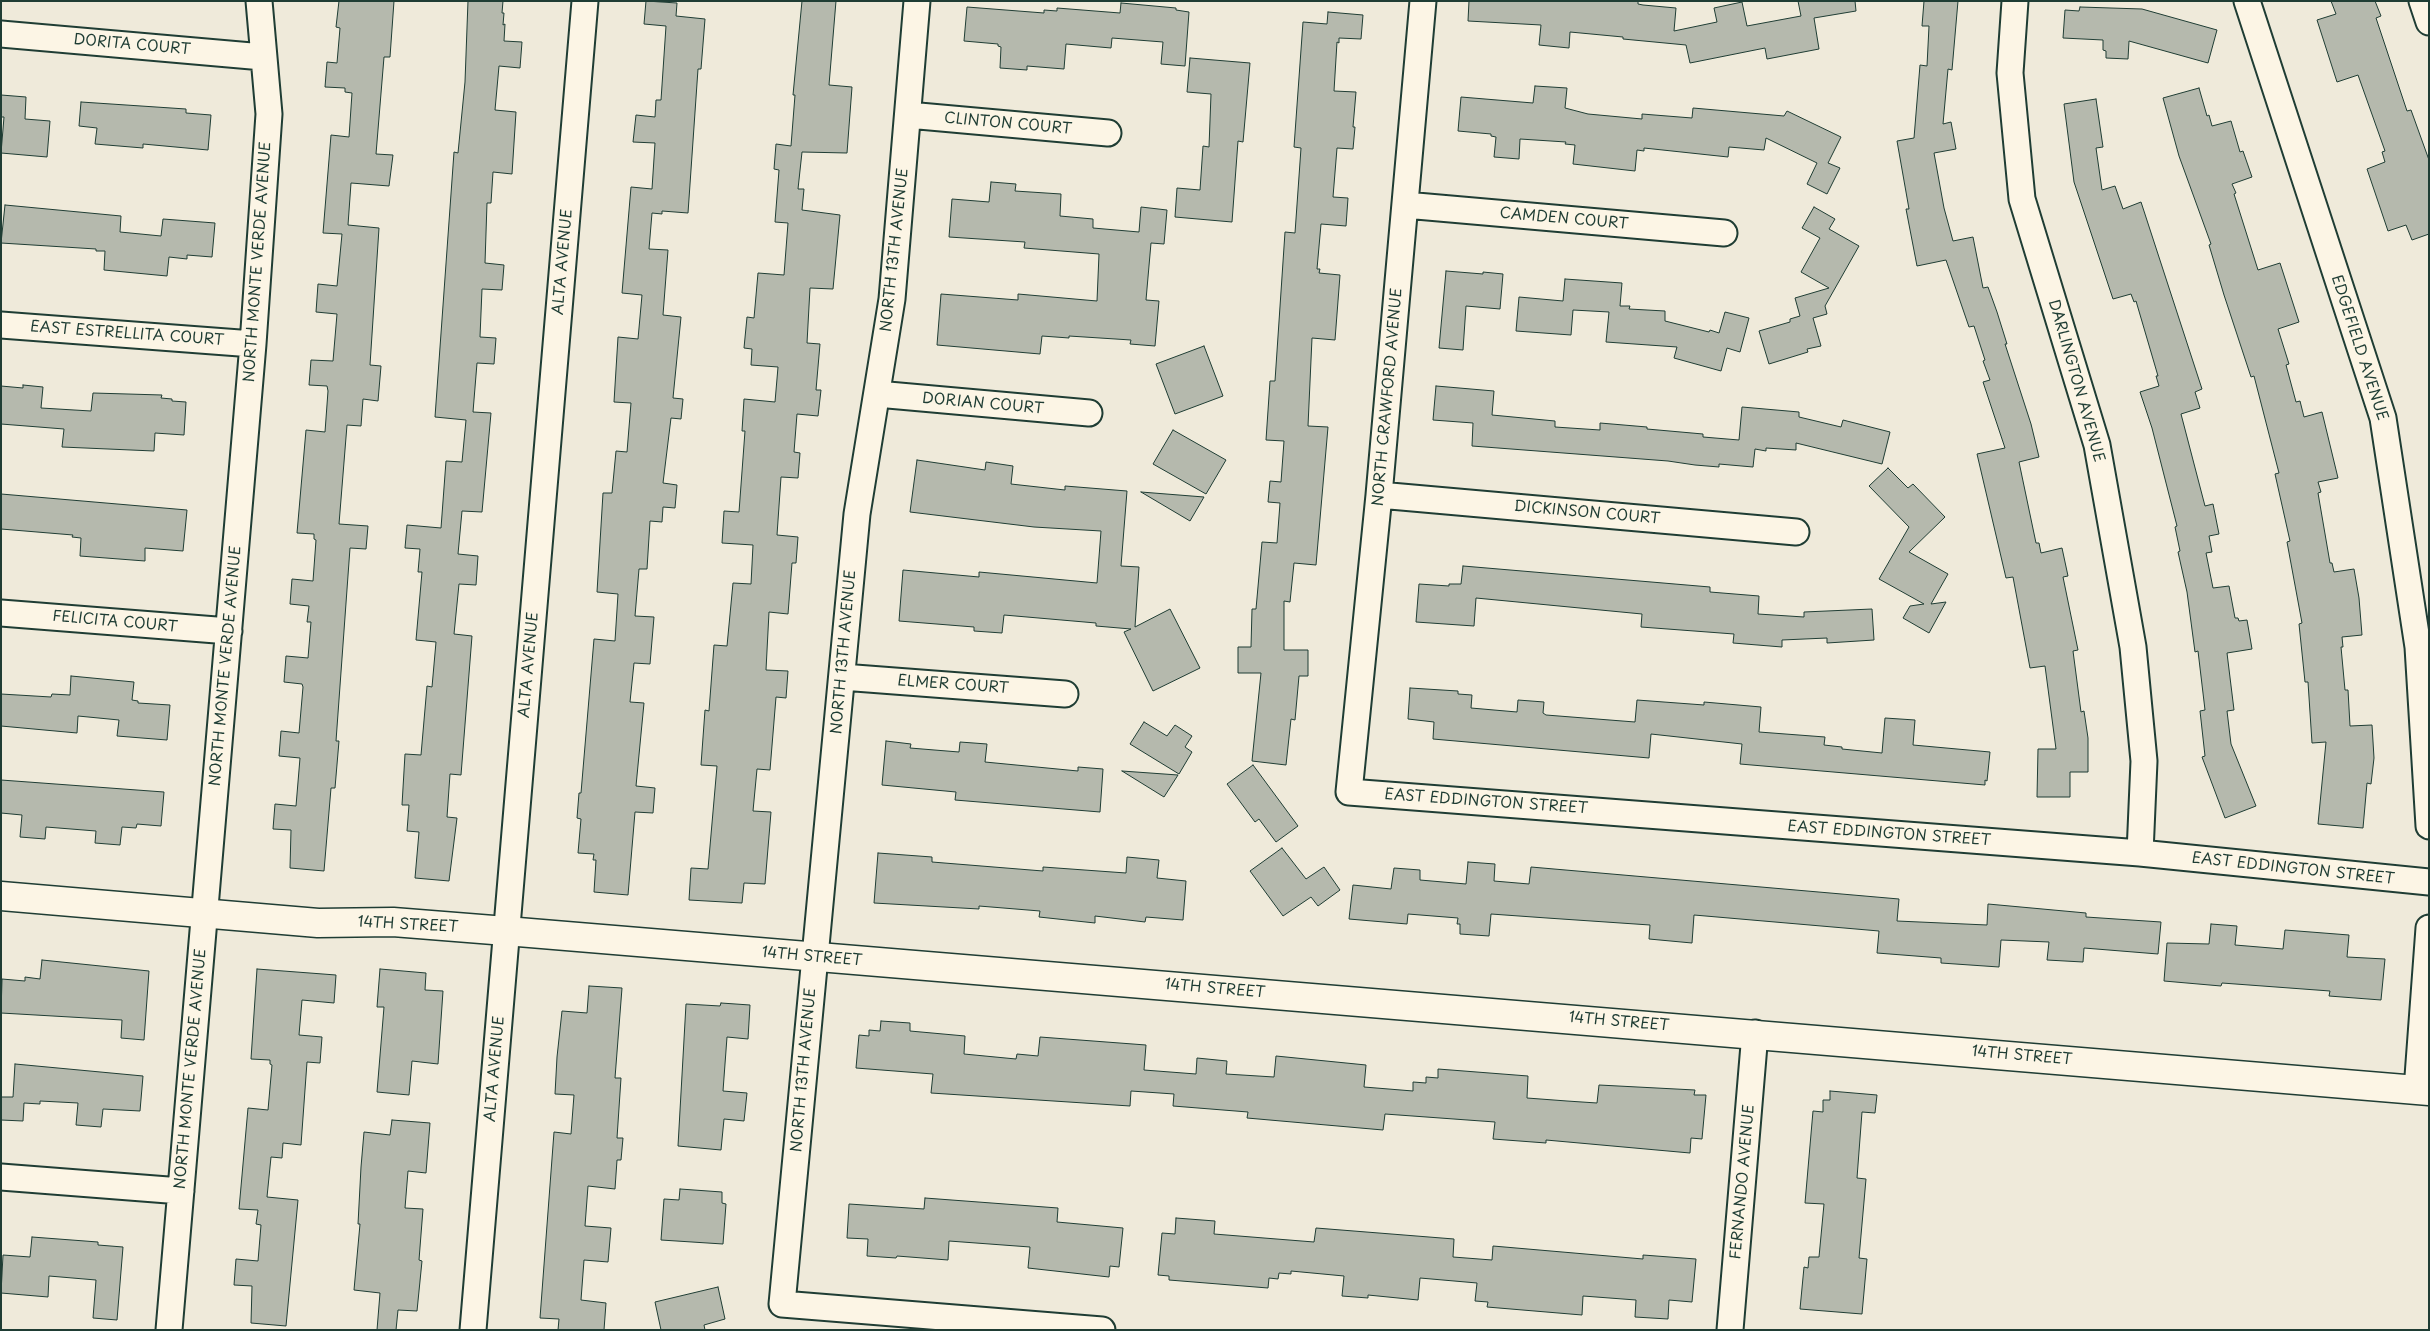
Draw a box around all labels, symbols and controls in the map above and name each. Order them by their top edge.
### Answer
street label: DORITA COURT [73,31,191,59]
street label: CLINTON COURT [943,109,1073,139]
street label: NORTH MONTE VERDE AVENUE [241,141,275,383]
street label: NORTH 13TH AVENUE [877,167,913,333]
street label: CAMDEN COURT [1499,204,1629,234]
street label: ALTA AVENUE [549,208,577,316]
street label: EDGEFIELD AVENUE [2327,273,2391,423]
street label: NORTH CRAWFORD AVENUE [1369,287,1407,507]
street label: DARLINGTON AVENUE [2044,298,2108,464]
street label: EAST ESTRELLITA COURT [29,318,225,350]
street label: DORIAN COURT [921,390,1045,418]
street label: DICKINSON COURT [1513,498,1661,528]
street label: NORTH MONTE VERDE AVENUE [207,545,245,787]
street label: NORTH 13TH AVENUE [828,569,860,735]
street label: FELICITA COURT [52,608,178,636]
street label: ALTA AVENUE [515,611,543,719]
street label: ELMER COURT [897,672,1009,698]
street label: EAST EDDINGTON STREET [1384,786,1588,818]
street label: EAST EDDINGTON STREET [1787,818,1991,850]
street label: EAST EDDINGTON STREET [2191,849,2395,889]
street label: 14TH STREET [357,913,459,937]
street label: 14TH STREET [761,944,863,970]
street label: NORTH MONTE VERDE AVENUE [172,948,210,1190]
street label: 14TH STREET [1164,976,1266,1002]
street label: NORTH 13TH AVENUE [788,987,820,1153]
street label: 14TH STREET [1568,1009,1670,1035]
street label: ALTA AVENUE [481,1015,509,1123]
street label: 14TH STREET [1971,1043,2073,1069]
street label: FERNANDO AVENUE [1727,1104,1759,1260]

